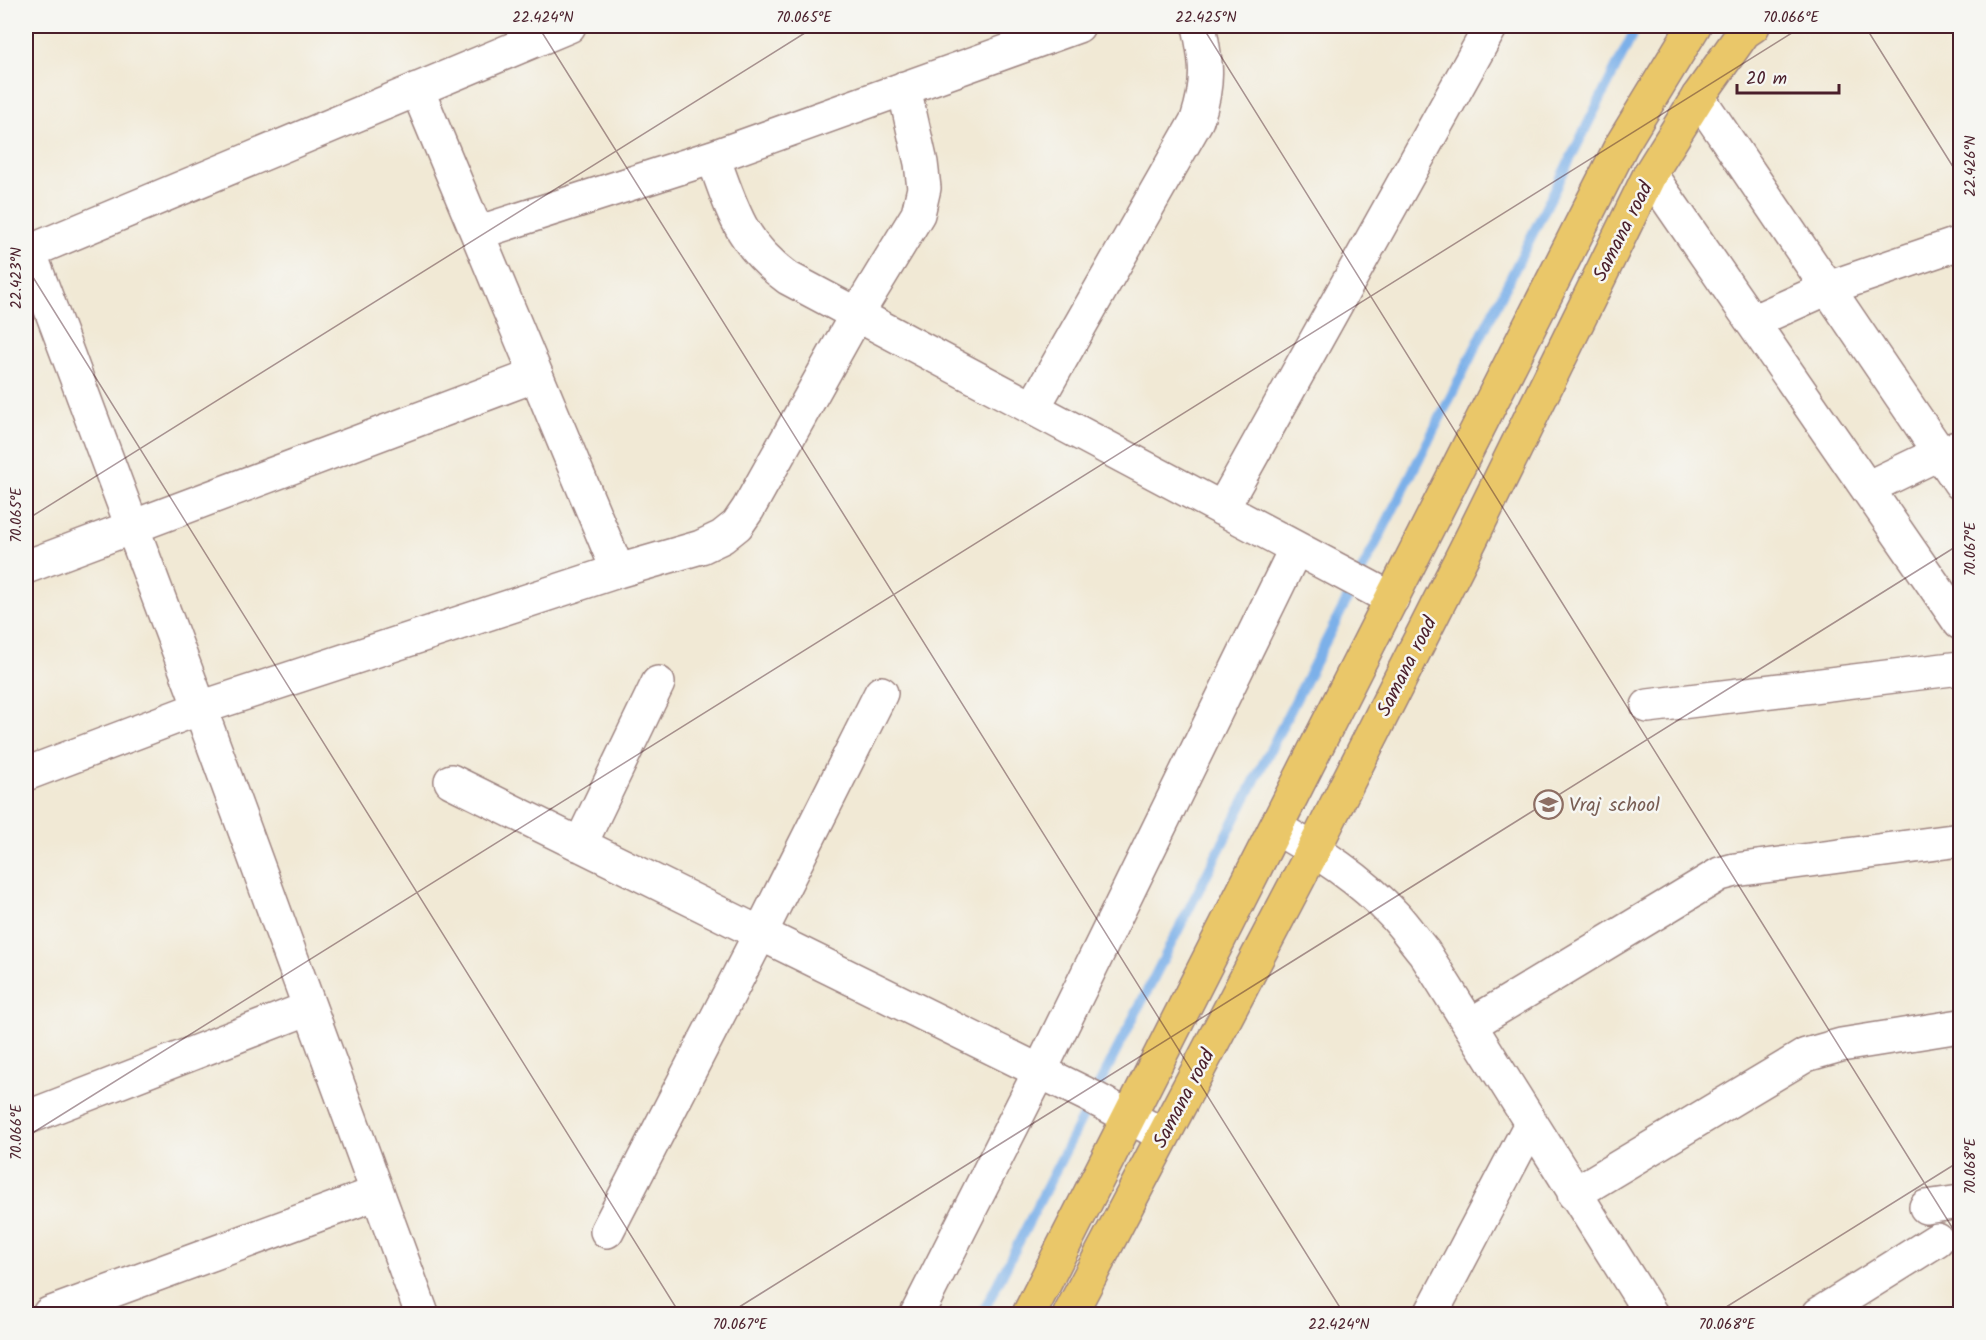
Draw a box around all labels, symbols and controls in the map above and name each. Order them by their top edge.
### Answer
text: 22.424°N [512,6,574,30]
text: 70.065°E [776,6,833,30]
text: 22.425°N [1175,6,1237,30]
text: 70.066°E [1763,6,1820,30]
scale bar [1737,57,1839,95]
text: 20 m [1746,65,1787,94]
text: 22.426°N [1959,135,1983,197]
street label: Samana road [1585,175,1663,287]
text: 22.423°N [5,247,29,309]
text: 70.065°E [5,486,29,543]
text: 70.067°E [1959,520,1983,576]
street label: Samana road [1369,610,1447,722]
school or university icon: Vraj school [1532,788,1564,820]
place label: Vraj school [1569,790,1660,822]
street label: Samana road [1145,1043,1225,1154]
text: 70.066°E [5,1103,29,1160]
text: 70.068°E [1959,1136,1983,1194]
text: 70.067°E [713,1313,769,1337]
text: 22.424°N [1308,1313,1370,1337]
text: 70.068°E [1699,1313,1757,1337]

